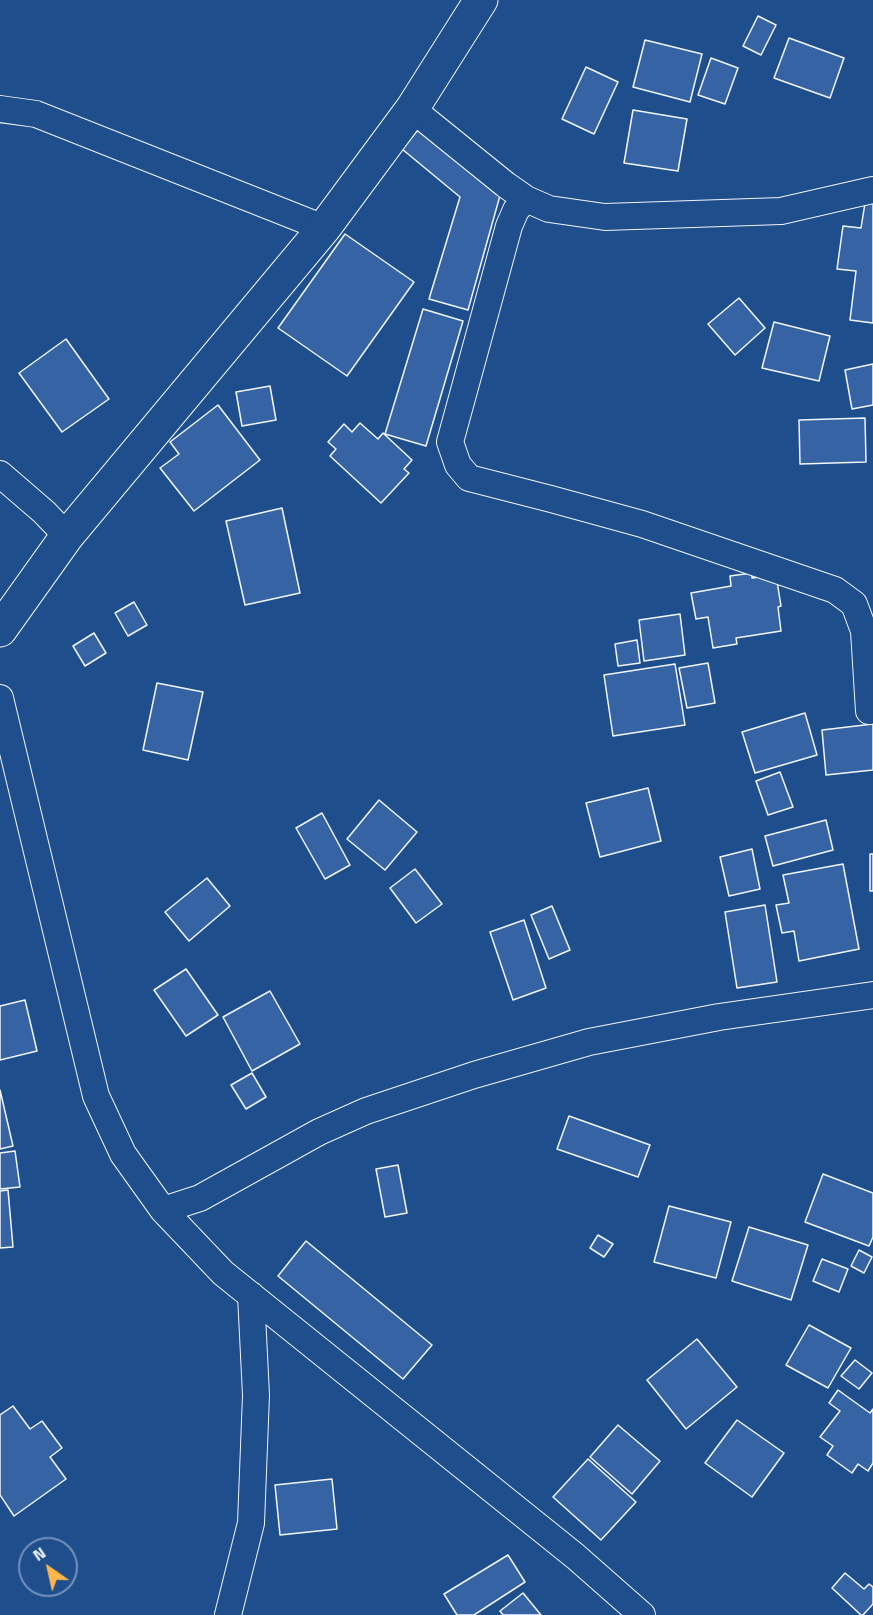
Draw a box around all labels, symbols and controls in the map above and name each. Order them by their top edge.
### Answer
north arrow [18,1537,78,1597]
text: N [28,1541,50,1567]

